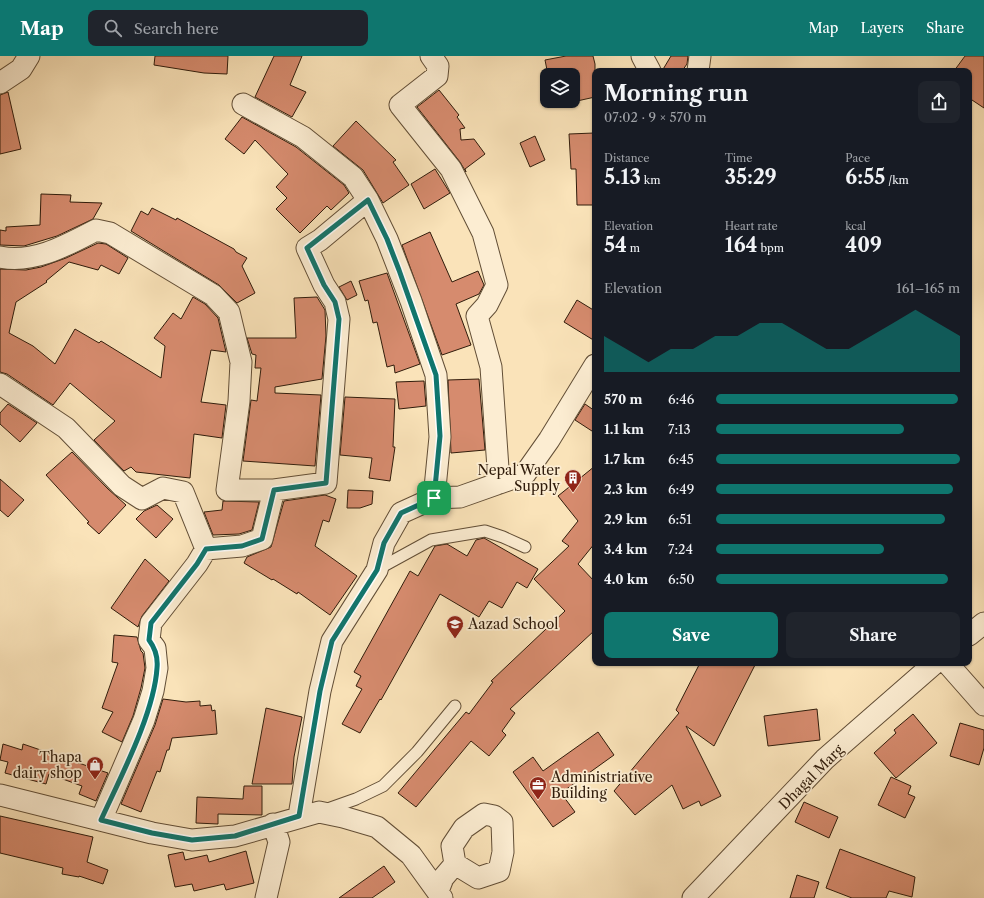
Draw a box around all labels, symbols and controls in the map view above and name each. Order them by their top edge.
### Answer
search box [88,10,368,46]
text: Map [20,17,64,40]
icon: search [102,17,124,39]
text: Search here [134,19,219,38]
text: Map [808,19,838,37]
text: Layers [860,19,904,37]
text: Share [926,19,964,37]
map controls [540,68,580,108]
button: layers [540,68,580,108]
text: Morning run [604,80,748,107]
button: share [918,81,960,123]
text: 07:02 · 9 × 570 m [604,109,707,125]
text: Distance [604,151,650,165]
text: Time [725,151,752,165]
text: Pace [845,151,870,165]
text: 5.13 [604,165,641,189]
text: 35:29 [725,165,777,189]
text: 6:55 [845,165,885,189]
text: km [641,173,660,187]
text: /km [885,173,909,187]
text: Elevation [604,219,653,233]
text: Heart rate [725,219,778,233]
text: kcal [845,219,866,233]
text: 54 [604,233,627,257]
text: 164 [725,233,757,257]
text: 409 [845,233,882,257]
text: m [627,241,640,255]
text: bpm [757,241,784,255]
text: Elevation [604,280,662,296]
text: 161–165 m [896,280,960,296]
text: 570 m [604,391,642,407]
text: 6:46 [668,391,694,407]
text: 1.1 km [604,421,644,437]
text: 7:13 [668,421,691,437]
text: 1.7 km [604,451,645,467]
text: 6:45 [668,451,694,467]
place label: Nepal Water Supply [477,461,560,495]
building icon: Nepal Water Supply [563,468,583,493]
pin [417,481,451,515]
text: 2.3 km [604,481,647,497]
text: 6:49 [668,481,694,497]
icon: arrive [423,487,445,509]
text: 2.9 km [604,511,648,527]
text: 6:51 [668,511,692,527]
text: 3.4 km [604,541,647,557]
text: 7:24 [668,541,693,557]
text: 4.0 km [604,571,648,587]
text: 6:50 [668,571,695,587]
button: Save [604,612,778,658]
button: Share [786,612,960,658]
school or university icon: Aazad School [445,614,465,639]
place label: Aazad School [467,615,558,633]
street label: Dhagal Marg [775,740,848,813]
place label: Thapa dairy shop [13,748,83,782]
shop icon: Thapa dairy shop [85,755,105,780]
place label: Administriative Building [550,768,653,802]
office icon: Administriative Building [528,775,548,800]

